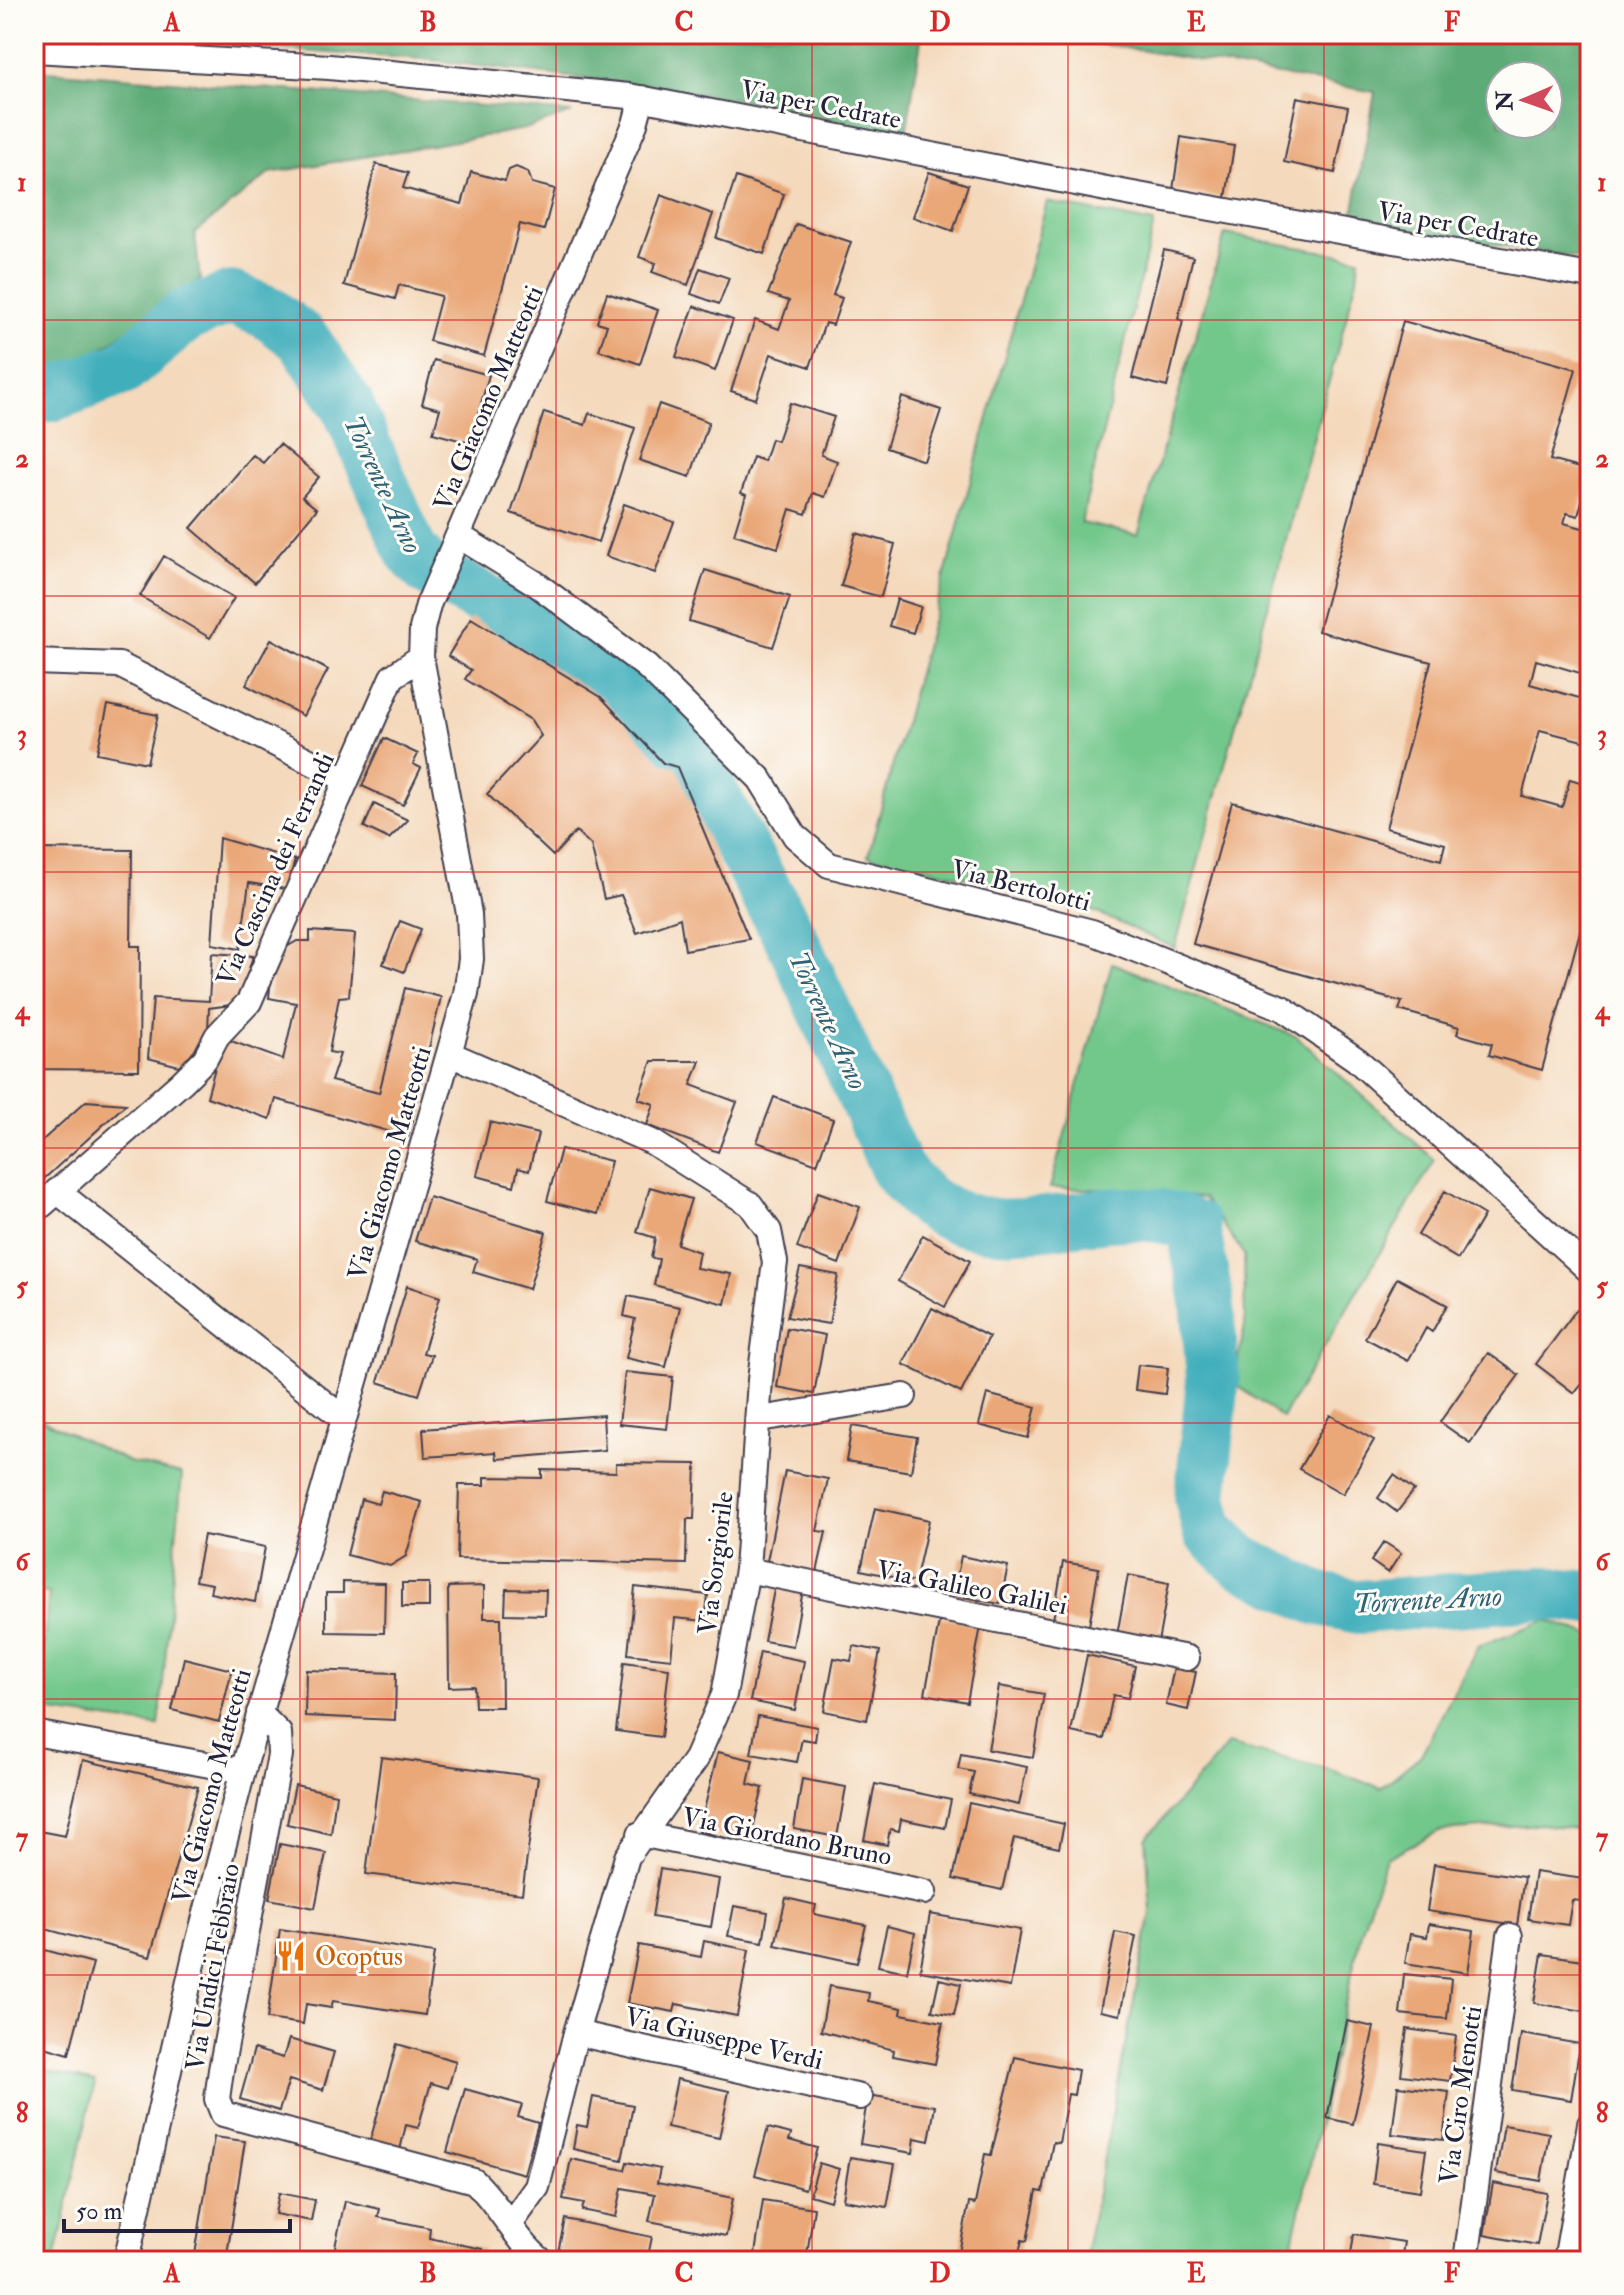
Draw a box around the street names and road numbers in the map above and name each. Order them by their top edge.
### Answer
street label: Via per Cedrate [738,74,904,137]
street label: Via per Cedrate [1375,195,1541,256]
street label: Via Giacomo Matteotti [427,281,551,516]
street label: Via Cascina dei Ferrandi [210,747,342,991]
street label: Via Bertolotti [948,853,1094,919]
street label: Via Giacomo Matteotti [341,1043,439,1284]
street label: Via Sorgiorile [691,1490,741,1637]
street label: Via Galileo Galilei [874,1554,1070,1622]
street label: Via Giacomo Matteotti [165,1665,259,1907]
street label: Via Giordano Bruno [679,1801,894,1873]
street label: Via Undici Febbraio [179,1861,247,2073]
street label: Via Giuseppe Verdi [621,2001,826,2078]
street label: Via Ciro Menotti [1433,2004,1489,2186]

